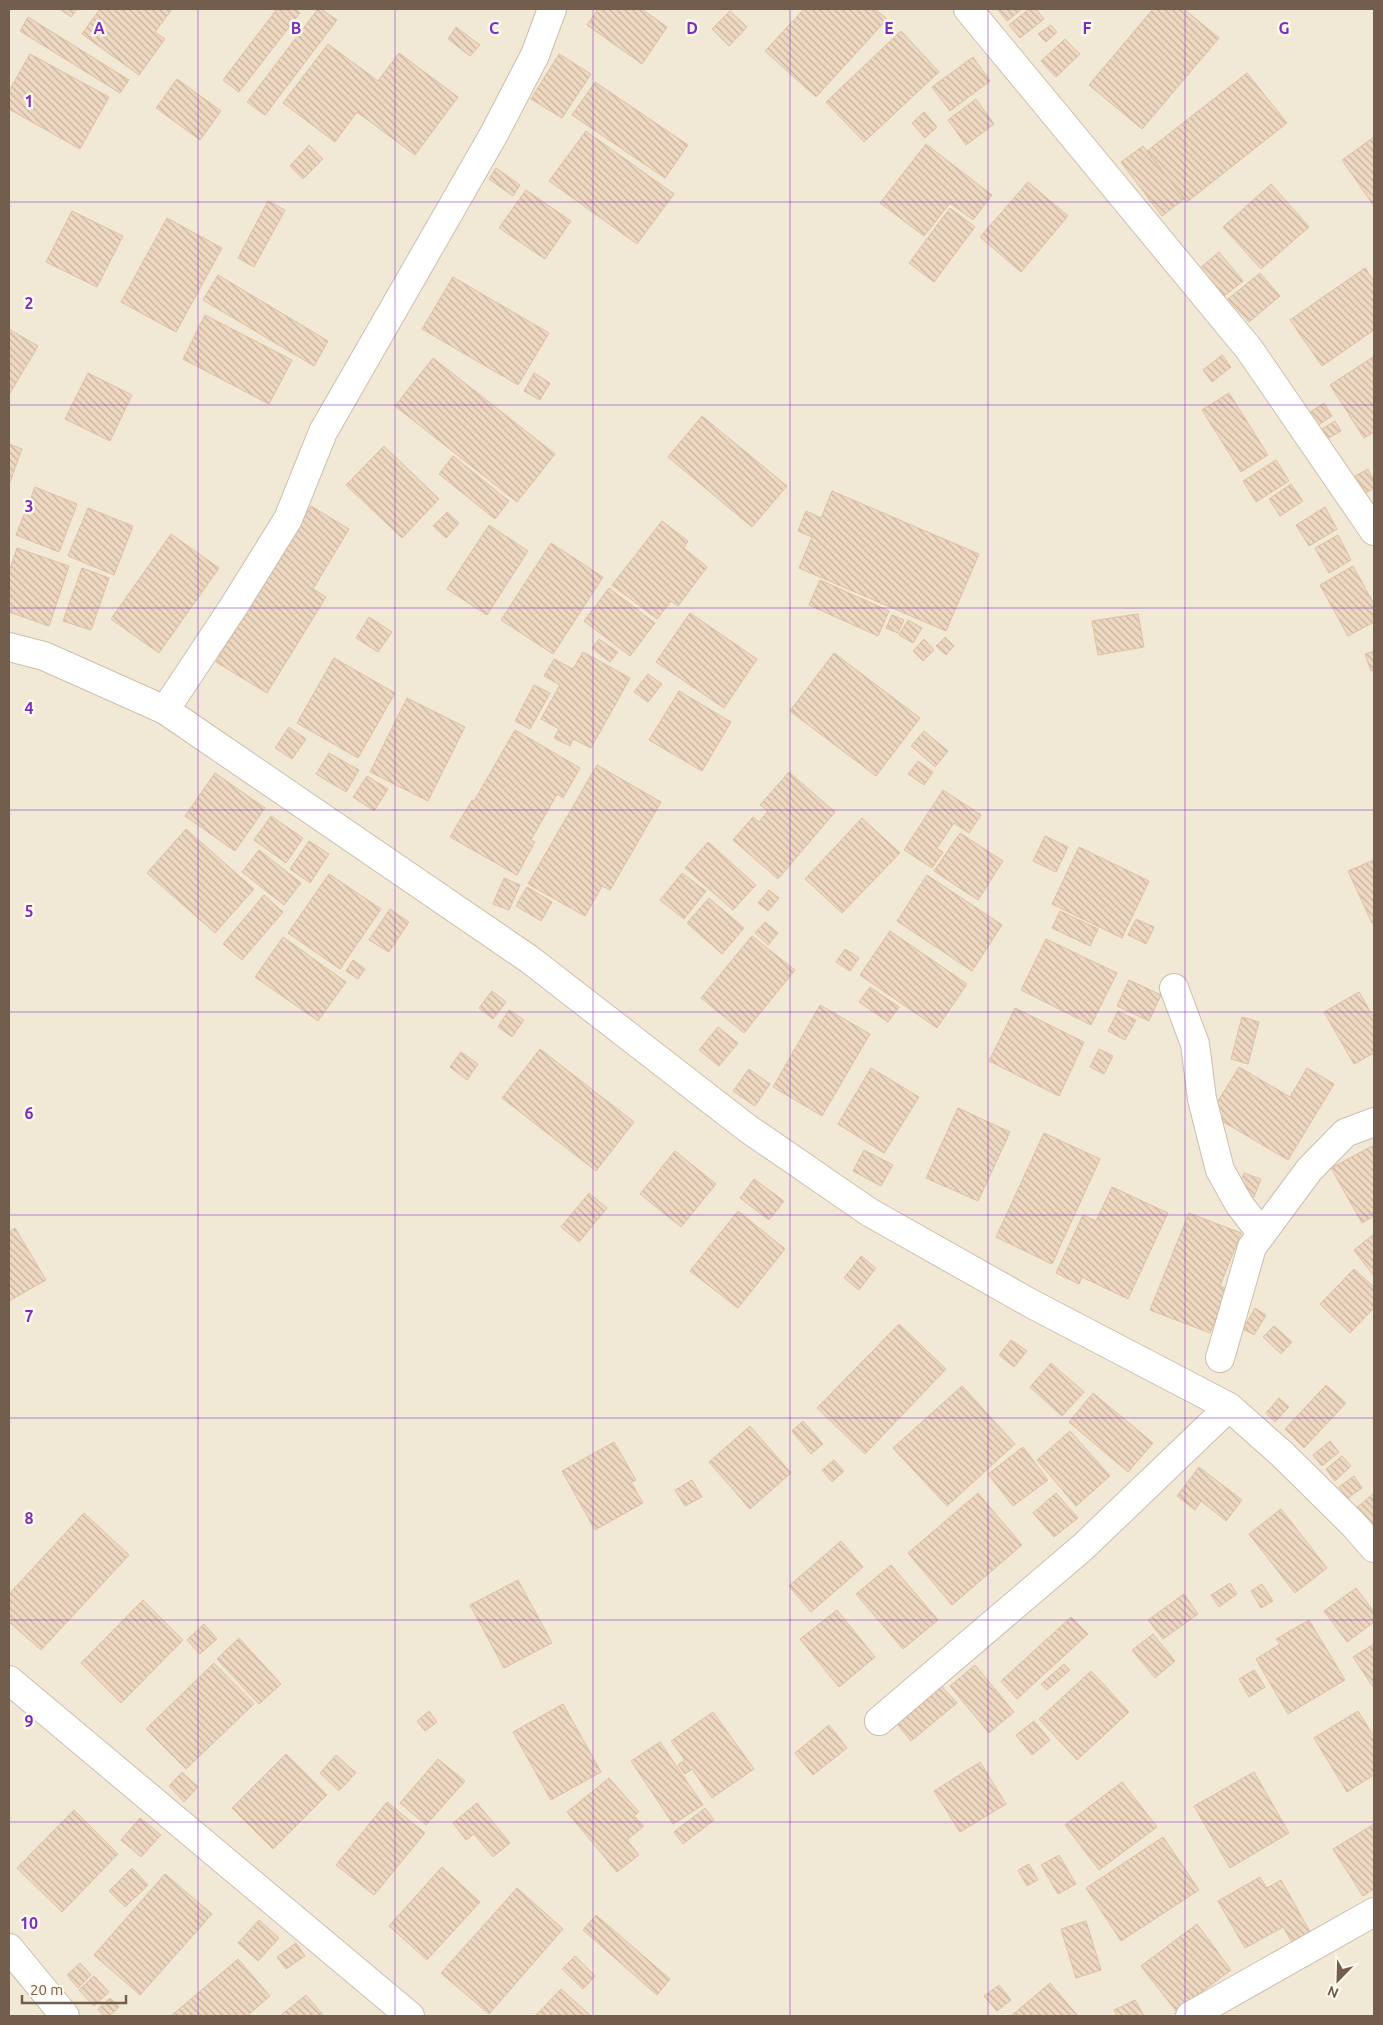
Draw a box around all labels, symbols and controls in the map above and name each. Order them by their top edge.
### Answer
text: A [93,19,105,37]
text: B [291,19,301,37]
text: C [489,19,499,37]
text: D [686,19,698,37]
text: E [884,19,894,37]
text: F [1083,19,1092,37]
text: G [1278,19,1290,37]
text: 1 [24,92,34,110]
text: 2 [24,294,34,312]
text: 3 [24,497,34,515]
text: 4 [24,699,34,717]
text: 5 [24,902,34,920]
text: 6 [24,1104,34,1122]
text: 7 [24,1307,34,1325]
text: 8 [24,1509,34,1527]
text: 9 [24,1712,34,1730]
text: 10 [20,1914,38,1932]
north arrow [1313,1955,1363,2005]
scale bar [22,1972,126,2004]
text: 20 m [30,1981,63,1998]
text: N [1325,1983,1341,2001]

